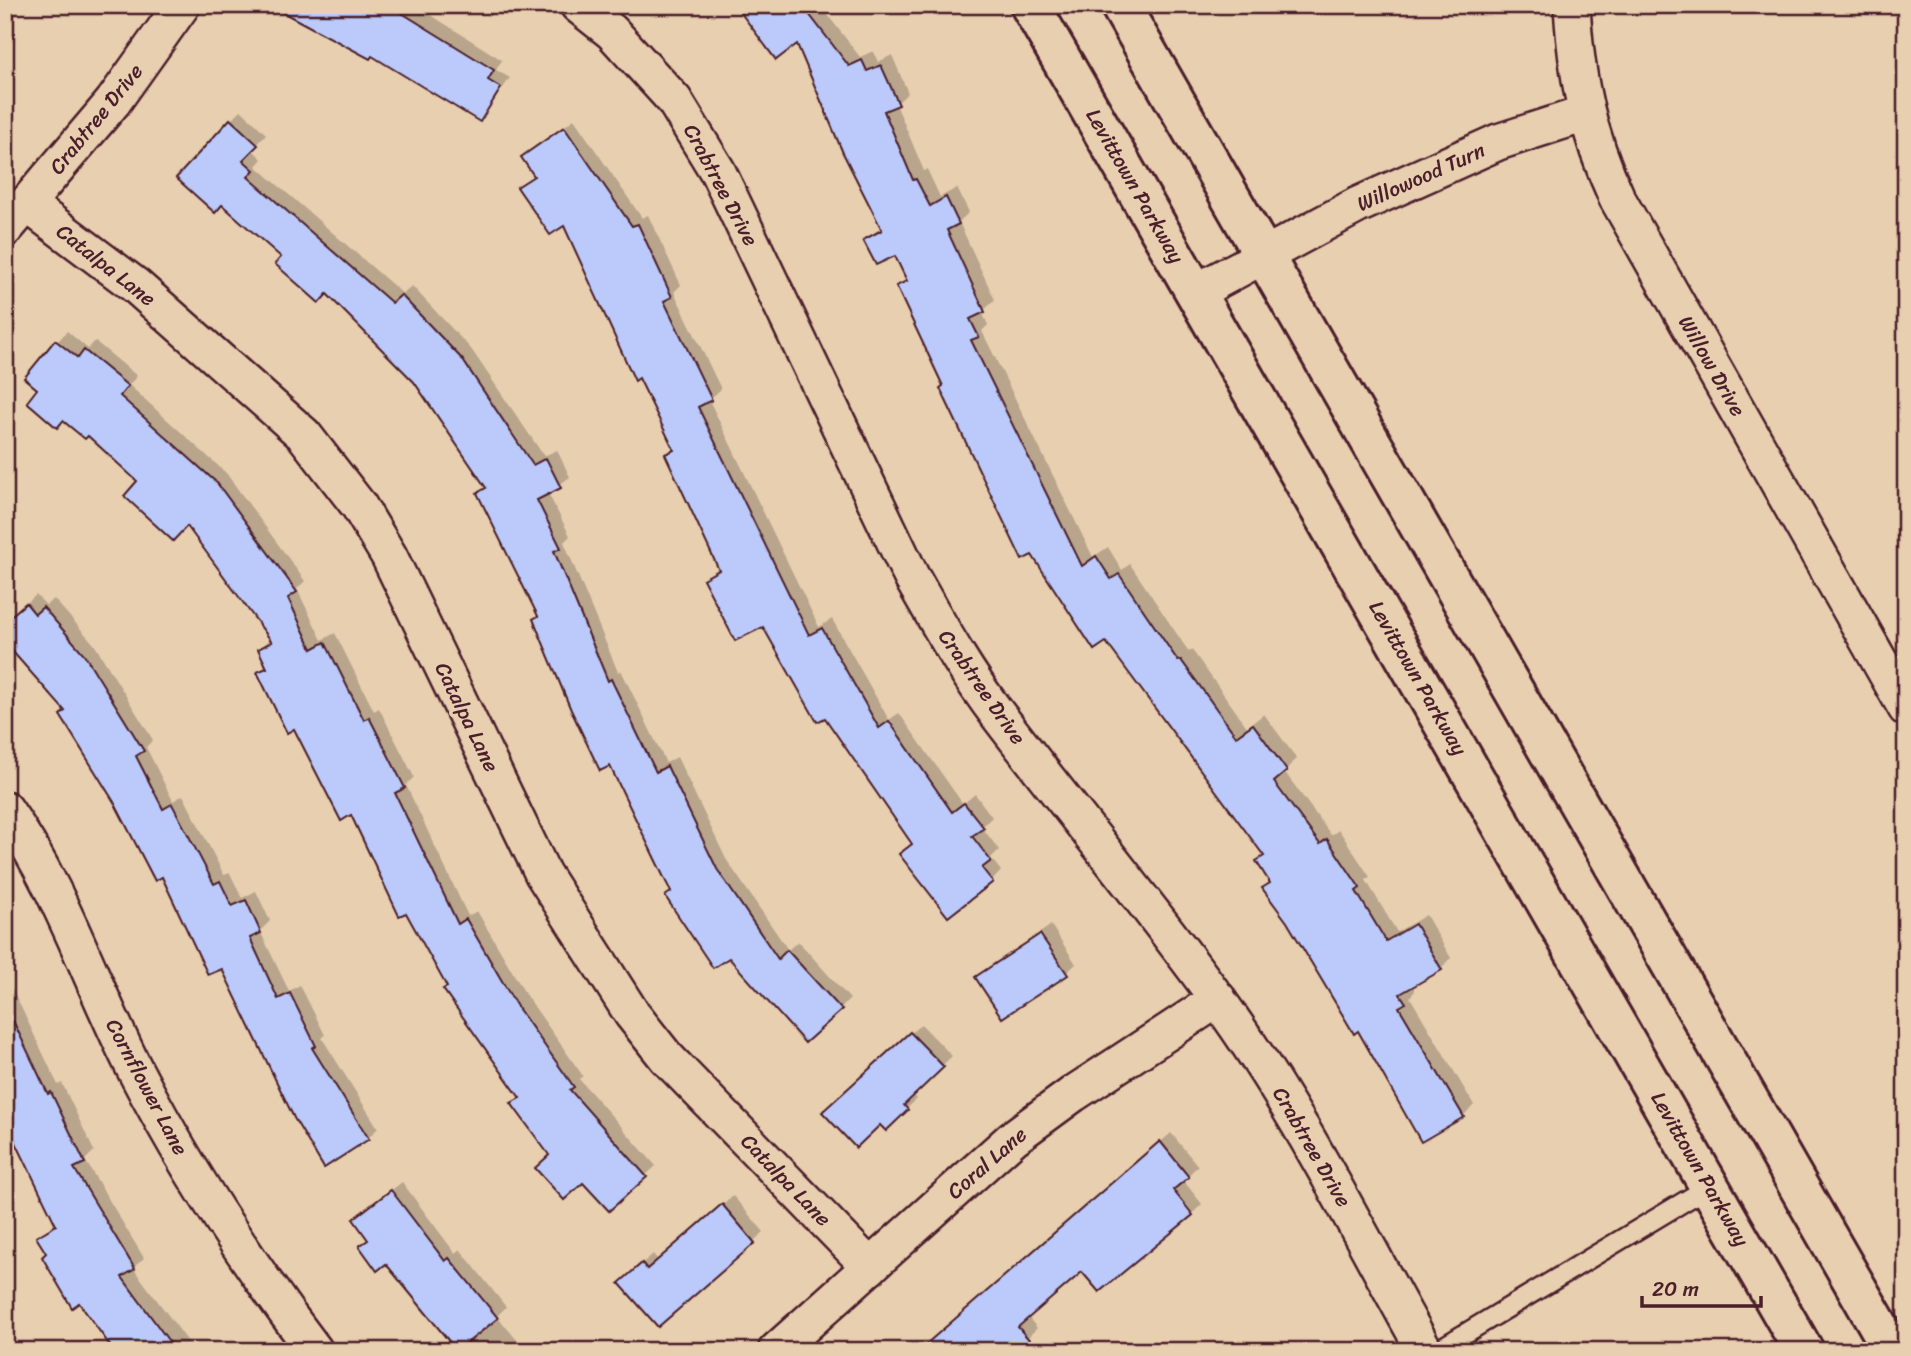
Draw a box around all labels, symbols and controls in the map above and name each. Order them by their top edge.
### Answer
street label: Crabtree Drive [39,55,153,183]
street label: Levittown Parkway [1075,101,1195,271]
street label: Crabtree Drive [673,117,769,253]
street label: Willowood Turn [1350,132,1492,222]
street label: Catalpa Lane [47,213,165,317]
street label: Willow Drive [1668,308,1757,424]
street label: Levittown Parkway [1358,593,1478,763]
street label: Crabtree Drive [928,621,1036,753]
street label: Catalpa Lane [424,655,510,779]
street label: Cornflower Lane [95,1012,199,1163]
street label: Crabtree Drive [1262,1079,1362,1215]
street label: Levittown Parkway [1640,1084,1760,1254]
street label: Coral Lane [938,1117,1036,1209]
street label: Catalpa Lane [731,1124,841,1236]
scale bar [1642,1265,1760,1309]
text: 20 m [1652,1270,1699,1308]

